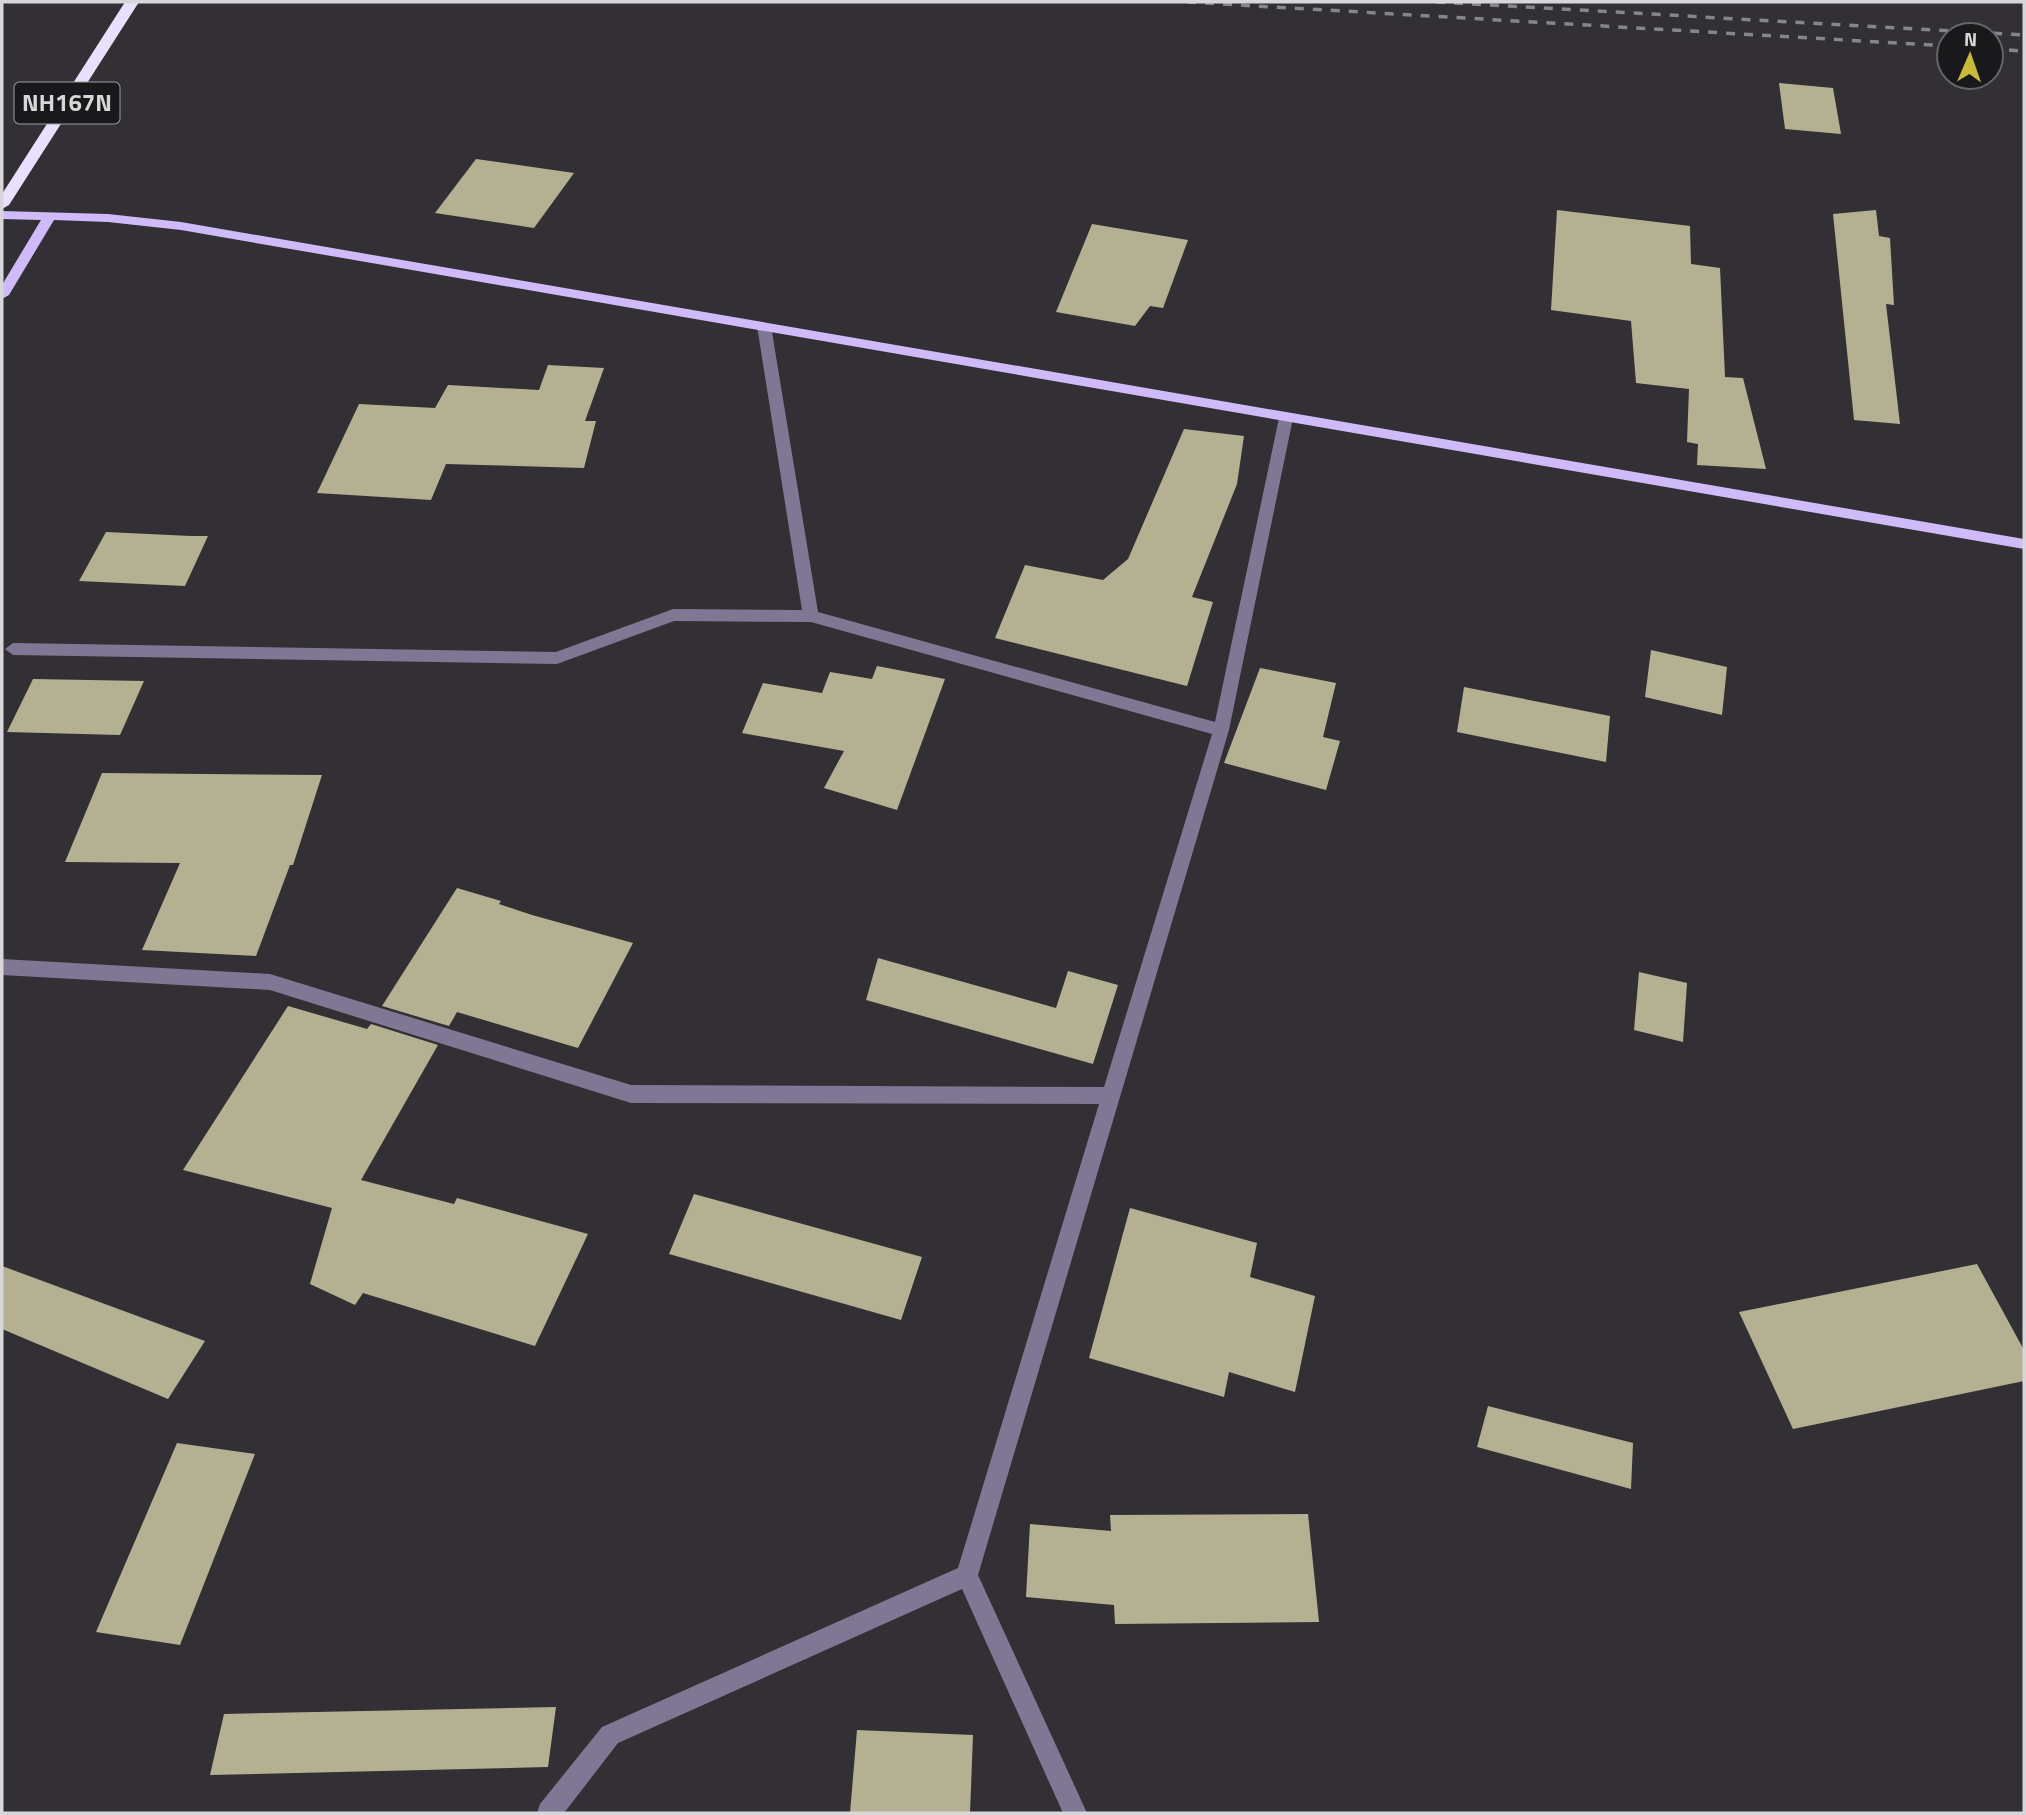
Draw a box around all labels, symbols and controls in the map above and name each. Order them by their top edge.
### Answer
north arrow [1935,21,2005,91]
text: N [1964,24,1978,53]
road number: NH167N [14,82,119,124]

